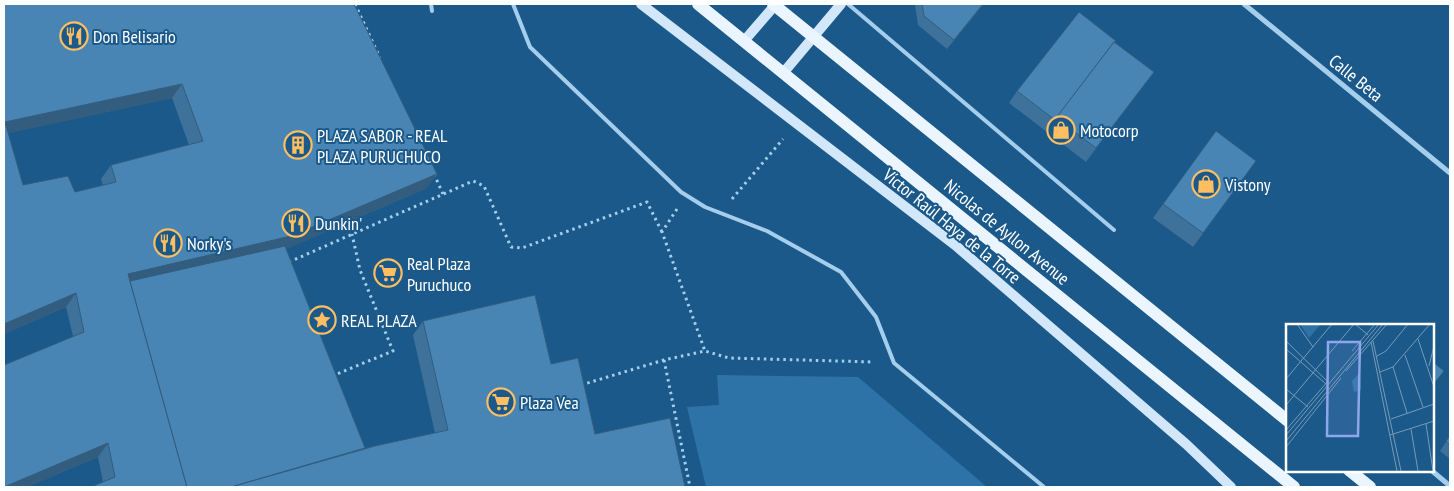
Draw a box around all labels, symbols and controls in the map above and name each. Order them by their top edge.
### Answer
restaurant icon: Don Belisario [59,21,89,51]
place label: Don Belisario [93,25,176,48]
street label: Calle Beta [1324,49,1388,107]
shop icon: Motocorp [1046,115,1076,145]
place label: Motocorp [1080,119,1139,142]
place label: PLAZA SABOR - REAL PLAZA PURUCHUCO [317,124,448,168]
building icon: PLAZA SABOR - REAL PLAZA PURUCHUCO [283,130,313,160]
street label: Víctor Raúl Haya de la Torre [878,163,1026,289]
shop icon: Vistony [1191,169,1221,199]
place label: Vistony [1224,173,1271,196]
street label: Nicolas de Ayllon Avenue [940,174,1074,290]
restaurant icon: Dunkin' [281,208,311,238]
place label: Dunkin' [315,212,362,235]
restaurant icon: Norky's [153,228,183,258]
place label: Norky's [187,232,232,255]
place label: Real Plaza Puruchuco [407,252,471,296]
supermarket icon: Real Plaza Puruchuco [373,258,403,288]
place icon: REAL PLAZA [307,305,337,335]
place label: REAL PLAZA [341,309,417,332]
inset map [1286,324,1434,471]
supermarket icon: Plaza Vea [486,387,516,417]
place label: Plaza Vea [520,391,579,414]

